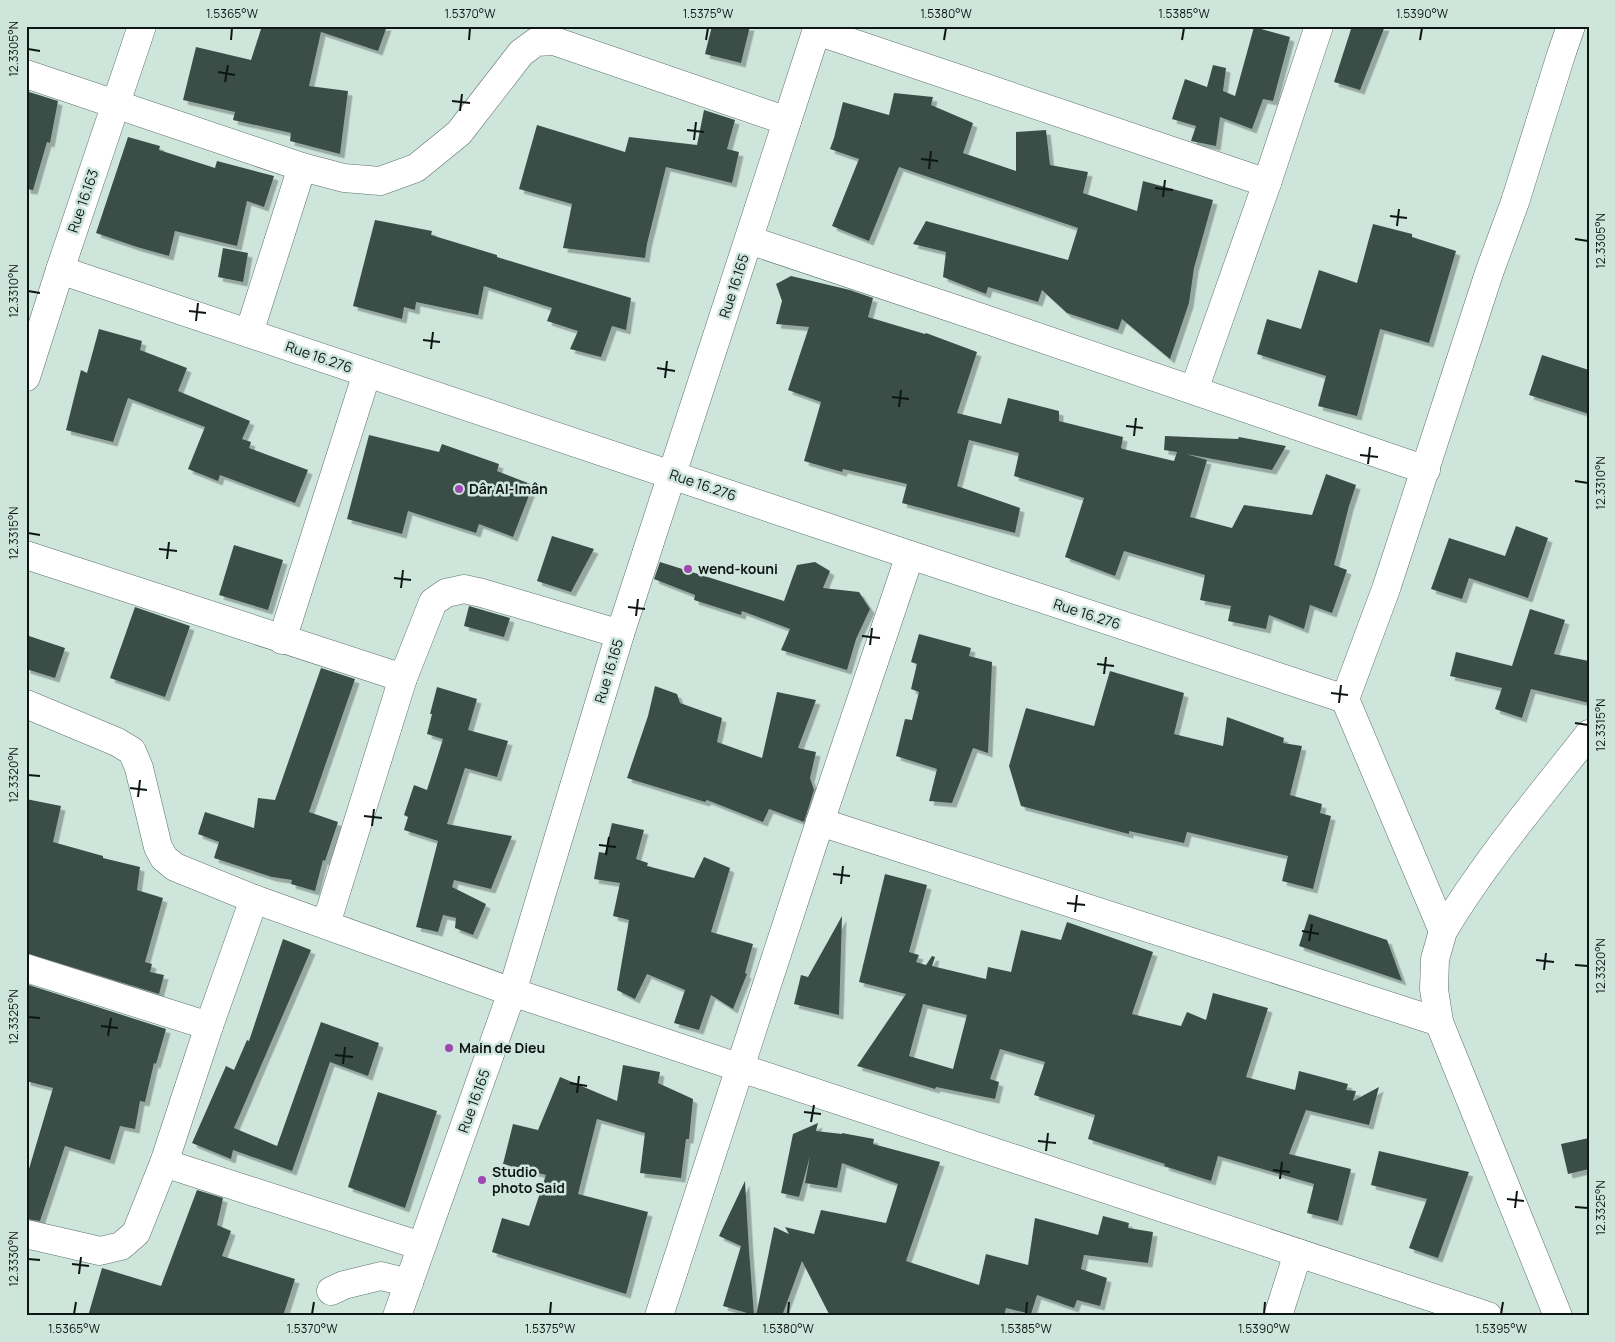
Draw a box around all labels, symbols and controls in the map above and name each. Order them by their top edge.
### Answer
text: 1.5365°W [206,5,259,22]
text: 1.5370°W [445,5,496,22]
text: 1.5375°W [683,5,734,22]
text: 1.5380°W [920,5,973,22]
text: 1.5385°W [1158,5,1210,22]
text: 1.5390°W [1396,5,1449,22]
text: 12.3305°N [5,21,22,77]
street label: Rue 16.163 [63,167,102,235]
text: 12.3305°N [1592,213,1609,269]
street label: Rue 16.165 [714,251,753,320]
text: 12.3310°N [5,264,22,318]
street label: Rue 16.276 [283,336,355,377]
text: 12.3310°N [1592,456,1609,510]
street label: Rue 16.276 [667,464,739,505]
place label: Dâr Al-Imân [469,479,548,498]
marker: Dâr Al-Imân [453,483,465,495]
text: 12.3315°N [5,506,22,560]
place label: wend-kouni [698,559,778,578]
marker: wend-kouni [682,563,694,575]
street label: Rue 16.276 [1051,594,1123,633]
street label: Rue 16.165 [590,636,627,705]
text: 12.3315°N [1592,698,1609,752]
text: 12.3320°N [5,747,22,803]
text: 12.3320°N [1592,938,1609,994]
text: 12.3325°N [5,989,22,1045]
place label: Main de Dieu [459,1038,545,1057]
marker: Main de Dieu [443,1042,455,1054]
street label: Rue 16.165 [453,1066,494,1135]
place label: Studio photo Said [492,1162,565,1197]
marker: Studio photo Said [476,1174,488,1186]
text: 12.3325°N [1592,1180,1609,1236]
text: 12.3330°N [5,1231,22,1287]
text: 1.5365°W [48,1320,101,1337]
text: 1.5370°W [287,1320,338,1337]
text: 1.5375°W [525,1320,576,1337]
text: 1.5380°W [762,1320,815,1337]
text: 1.5385°W [1000,1320,1052,1337]
text: 1.5390°W [1238,1320,1291,1337]
text: 1.5395°W [1475,1320,1528,1337]

